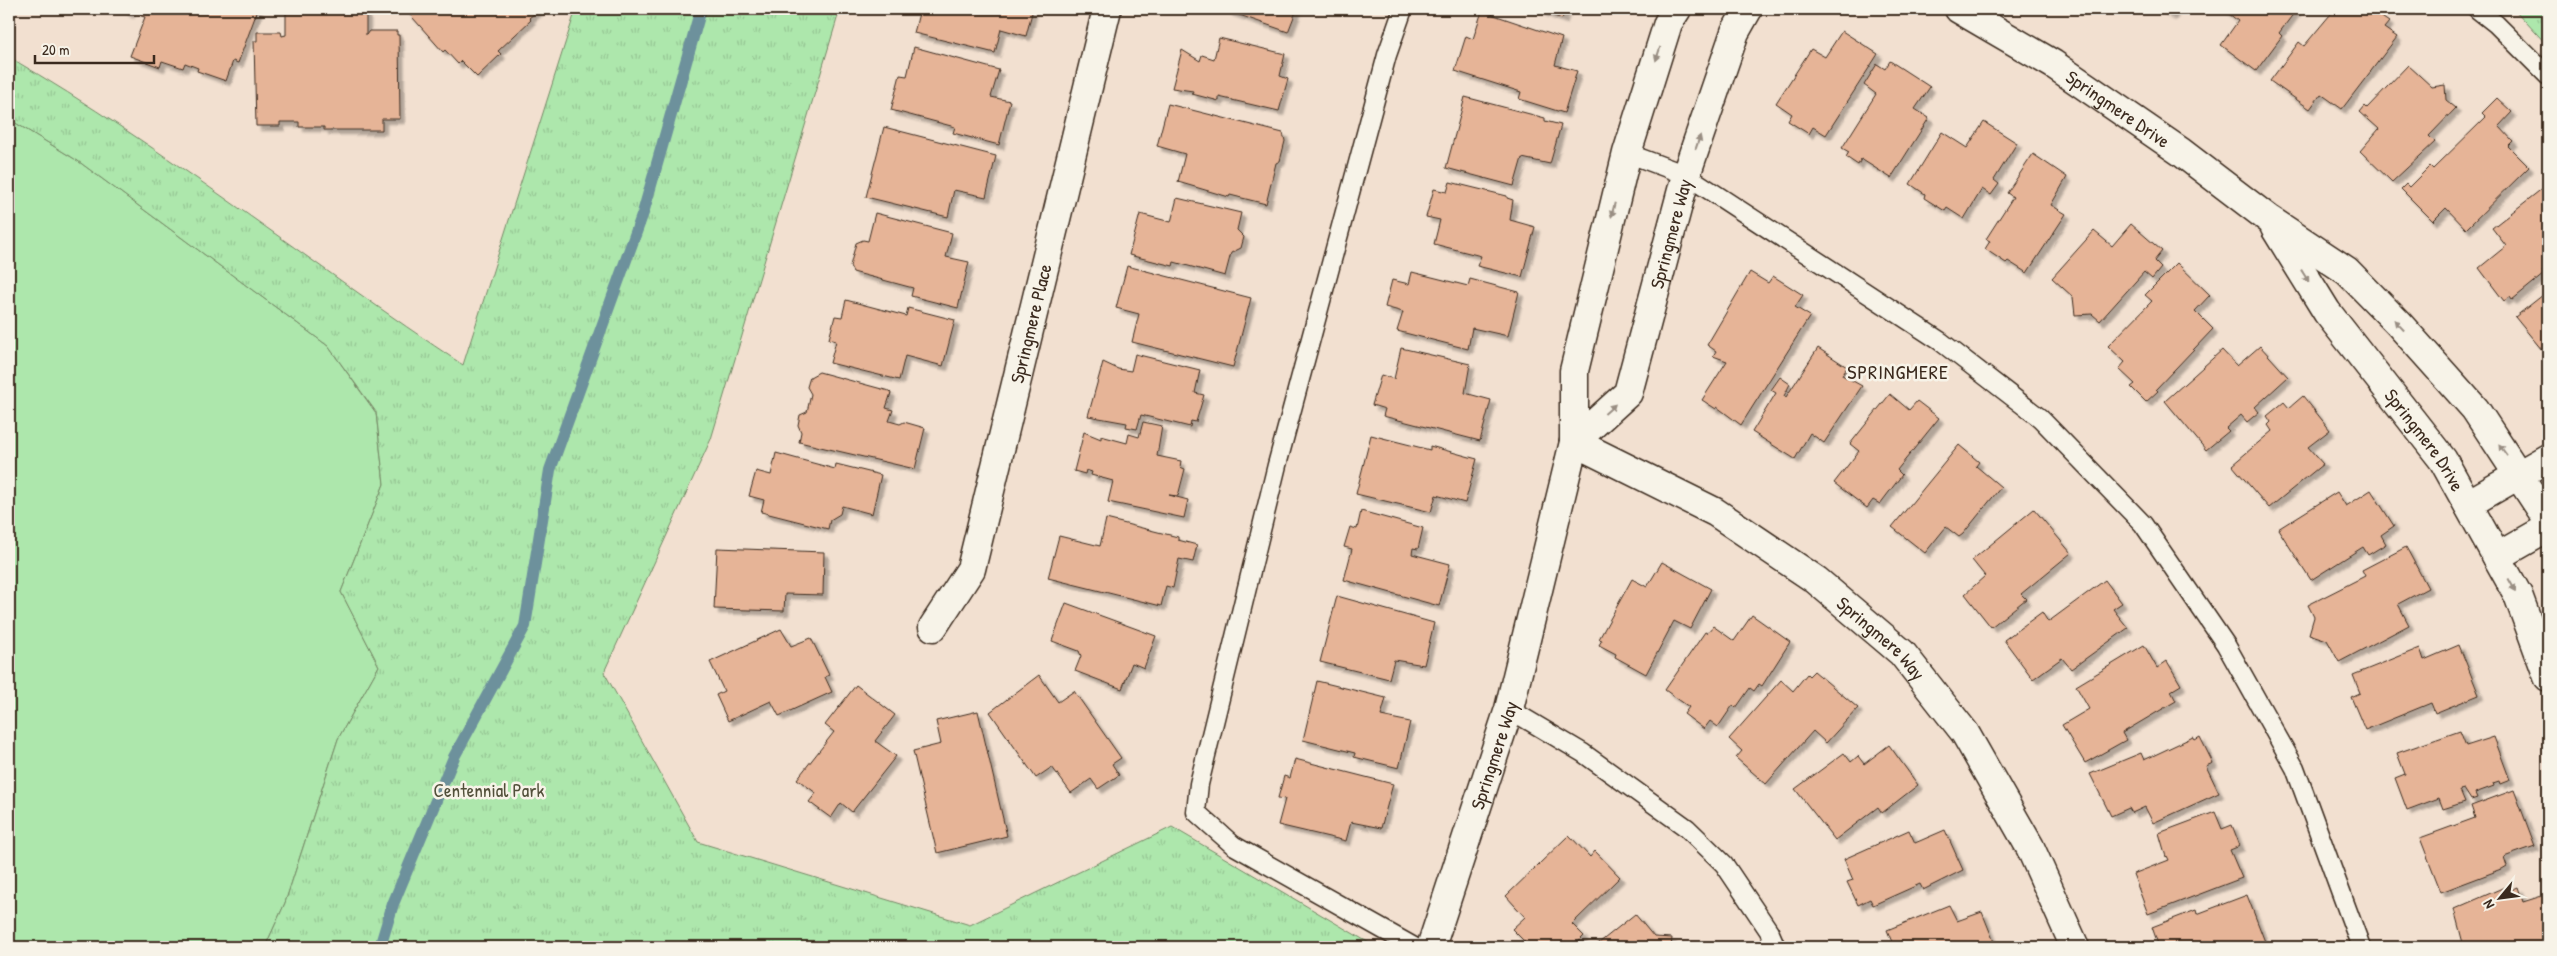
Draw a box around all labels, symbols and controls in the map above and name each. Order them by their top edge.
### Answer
scale bar [35,32,154,64]
text: 20 m [42,39,69,60]
one-way arrow [1654,46,1662,61]
street label: Springmere Drive [2061,64,2176,154]
one-way arrow [1694,134,1702,149]
street label: Springmere Way [1643,176,1697,291]
one-way arrow [1609,202,1617,217]
street label: Springmere Place [1004,261,1058,386]
one-way arrow [2300,270,2309,283]
one-way arrow [2393,319,2405,331]
district label: SPRINGMERE [1847,358,1949,385]
street label: Springmere Drive [2379,383,2471,496]
one-way arrow [1604,404,1616,415]
one-way arrow [2498,443,2508,457]
one-way arrow [2508,577,2516,592]
street label: Springmere Way [1831,590,1931,685]
street label: Springmere Way [1464,698,1523,813]
park label: Centennial Park [434,777,544,803]
north arrow [2474,874,2524,924]
text: N [2478,896,2498,912]

